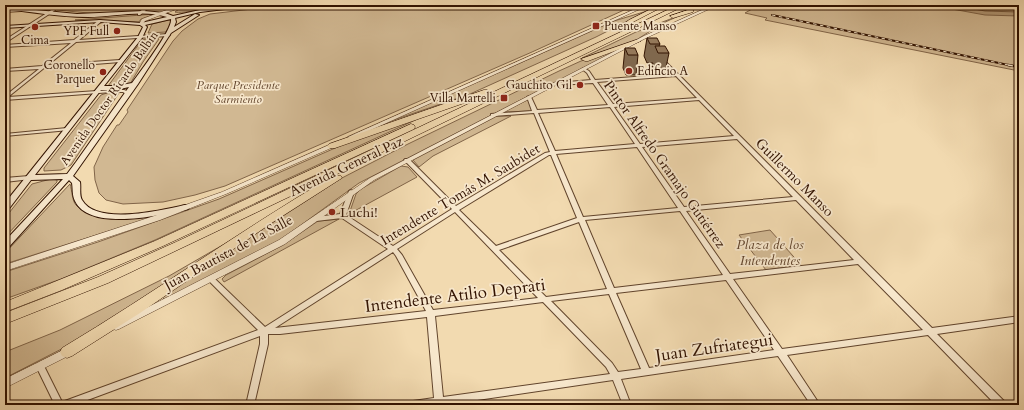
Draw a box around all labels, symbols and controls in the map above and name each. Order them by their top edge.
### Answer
place label: Puente Manso [604,18,677,34]
marker: Puente Manso [591,21,601,31]
marker: Cima [30,22,40,32]
place label: YPF Full [63,23,109,39]
marker: YPF Full [112,26,122,36]
street label: Avenida Doctor Ricardo Balbín [56,28,162,168]
place label: Cima [21,32,50,48]
place label: Coronello Parquet [44,57,96,87]
place label: Edificio A [637,63,688,79]
marker: Edificio A [624,66,634,76]
marker: Coronello Parquet [98,67,108,77]
park label: Parque Presidente Sarmiento [197,77,280,107]
place label: Gauchito Gil [506,77,572,93]
street label: Pintor Alfredo Gramajo Gutiérrez [599,77,730,253]
marker: Gauchito Gil [575,80,585,90]
place label: Villa Martelli [430,90,497,106]
marker: Villa Martelli [499,93,509,103]
street label: Avenida General Paz [286,131,407,201]
street label: Guillermo Manso [751,134,838,221]
street label: Intendente Tomás M. Saubidet [377,139,544,250]
place label: Luchi! [340,203,378,222]
marker: Luchi! [327,207,337,217]
street label: Juan Bautista de La Salle [159,210,296,295]
park label: Plaza de los Intendentes [736,235,804,270]
street label: Intendente Atilio Deprati [363,273,547,318]
street label: Juan Zufriategui [651,328,774,368]

